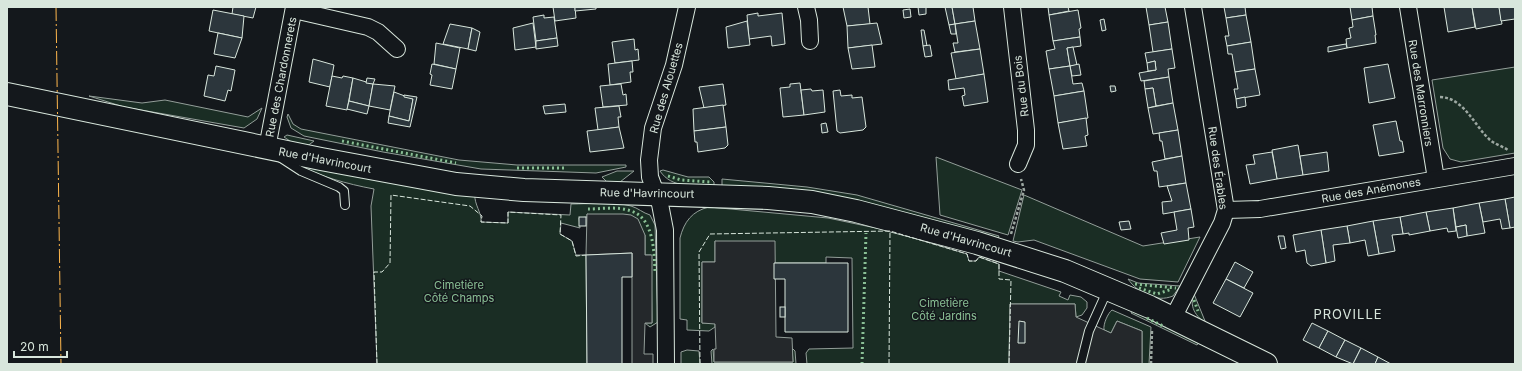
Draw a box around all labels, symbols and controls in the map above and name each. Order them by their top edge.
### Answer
street label: Rue des Chardonnerets [262,15,300,138]
street label: Rue des Marronniers [1406,38,1436,148]
street label: Rue des Alouettes [646,41,686,135]
street label: Rue du Bois [1010,54,1032,117]
street label: Rue des Érables [1205,126,1231,211]
street label: Rue d'Havrincourt [277,144,373,176]
street label: Rue des Anémones [1320,174,1422,206]
street label: Rue d'Havrincourt [600,185,695,201]
street label: Rue d'Havrincourt [919,220,1014,260]
park label: Cimetière Côté Champs [424,278,494,305]
park label: Cimetière Côté Jardins [911,296,977,323]
district label: PROVILLE [1313,306,1383,322]
scale bar [14,333,67,359]
text: 20 m [20,339,49,354]

